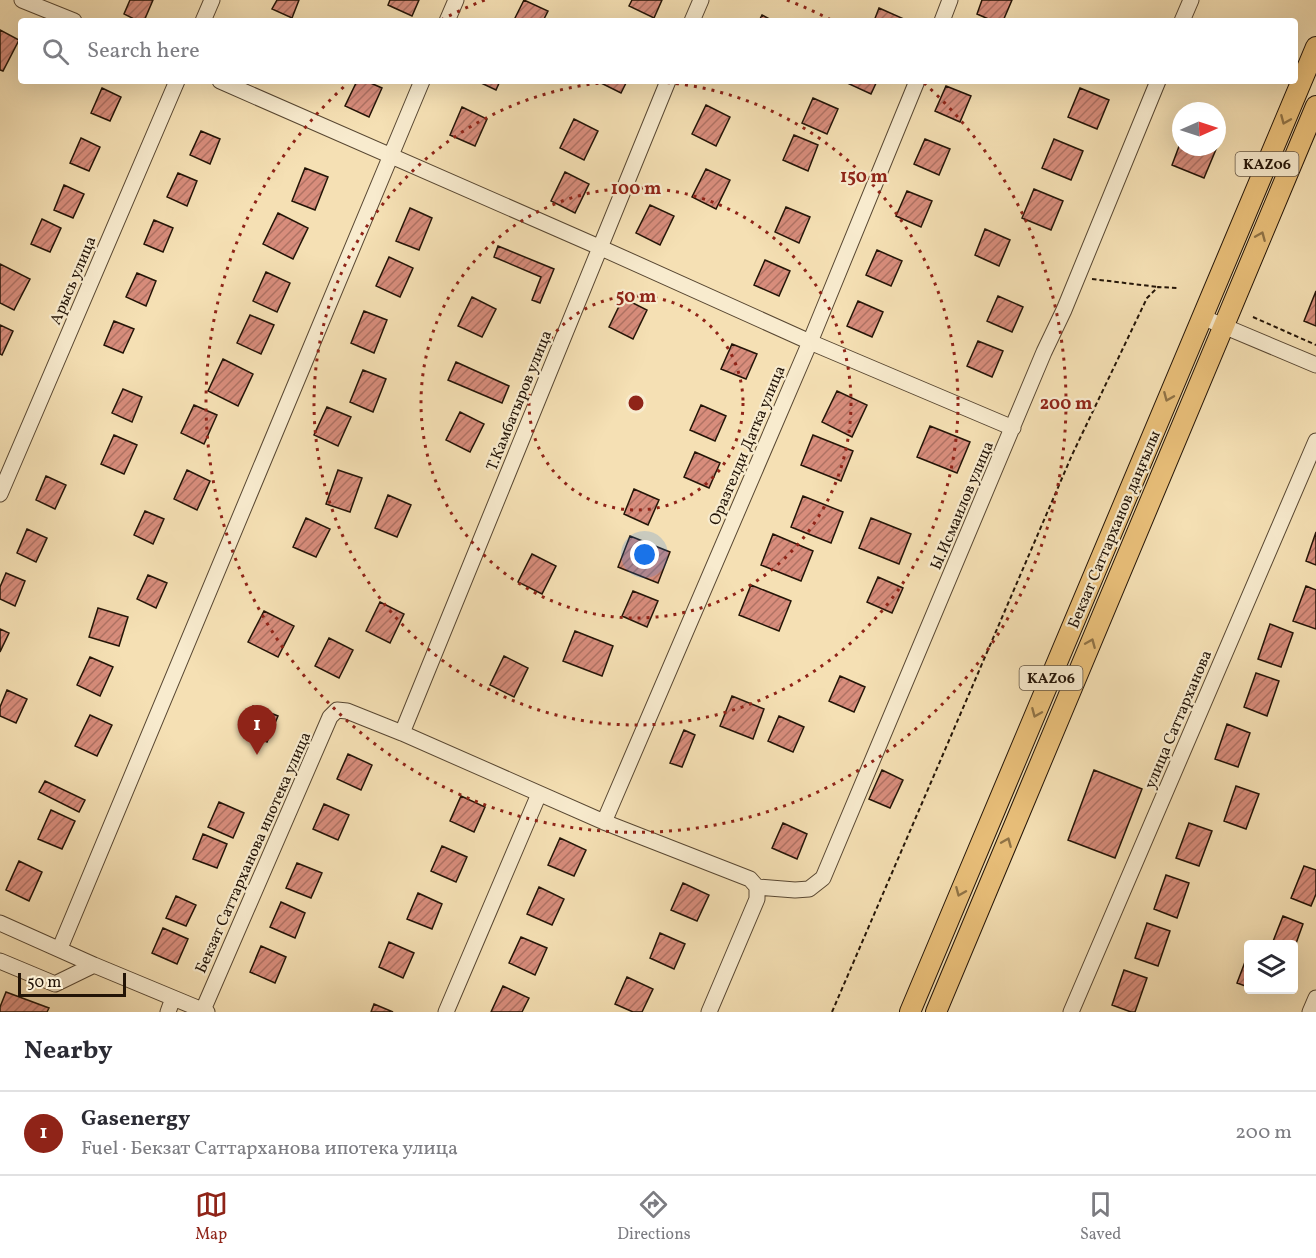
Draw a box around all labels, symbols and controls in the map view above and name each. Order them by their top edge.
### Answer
search box [18,18,1298,84]
icon: search [39,35,72,68]
text: Search here [87,36,200,67]
north arrow [1172,102,1226,156]
one-way arrow [1280,114,1292,125]
road number: KАZ06 [1236,152,1298,176]
text: 150 m [840,165,888,190]
text: 100 m [611,177,661,202]
one-way arrow [1254,231,1266,242]
street label: Арысь улица [45,233,102,328]
text: 50 m [616,285,656,310]
street label: Т.Камбатыров улица [482,327,558,474]
street label: Оразгелди Датка улица [704,363,791,529]
one-way arrow [1163,391,1175,402]
text: 200 m [1040,392,1092,417]
centre of rings [626,393,646,413]
street label: Бекзат Саттарханов даңғылы [1063,427,1167,632]
street label: Ы.Исмаилов улица [926,438,1000,574]
your location [630,540,659,569]
one-way arrow [1083,638,1095,649]
street label: улица Саттарханова [1140,647,1218,792]
road number: KАZ06 [1020,666,1082,690]
pin: 1 [238,706,276,755]
one-way arrow [1031,706,1043,717]
street label: Бекзат Саттарханова ипотека улица [190,729,317,977]
one-way arrow [1000,837,1012,848]
one-way arrow [955,886,967,897]
map controls [1244,940,1298,994]
button: layers [1244,940,1298,994]
scale bar [18,970,126,998]
text: 50 m [27,972,61,994]
text: Nearby [24,1033,113,1069]
text: Gasenergy [81,1104,190,1135]
text: 1 [39,1119,48,1147]
text: 200 m [1235,1119,1292,1147]
text: Fuel · Бекзат Саттарханова ипотека улица [81,1135,458,1163]
tab: Map [195,1188,228,1246]
tab: Directions [617,1188,691,1246]
tab: Saved [1080,1188,1121,1246]

